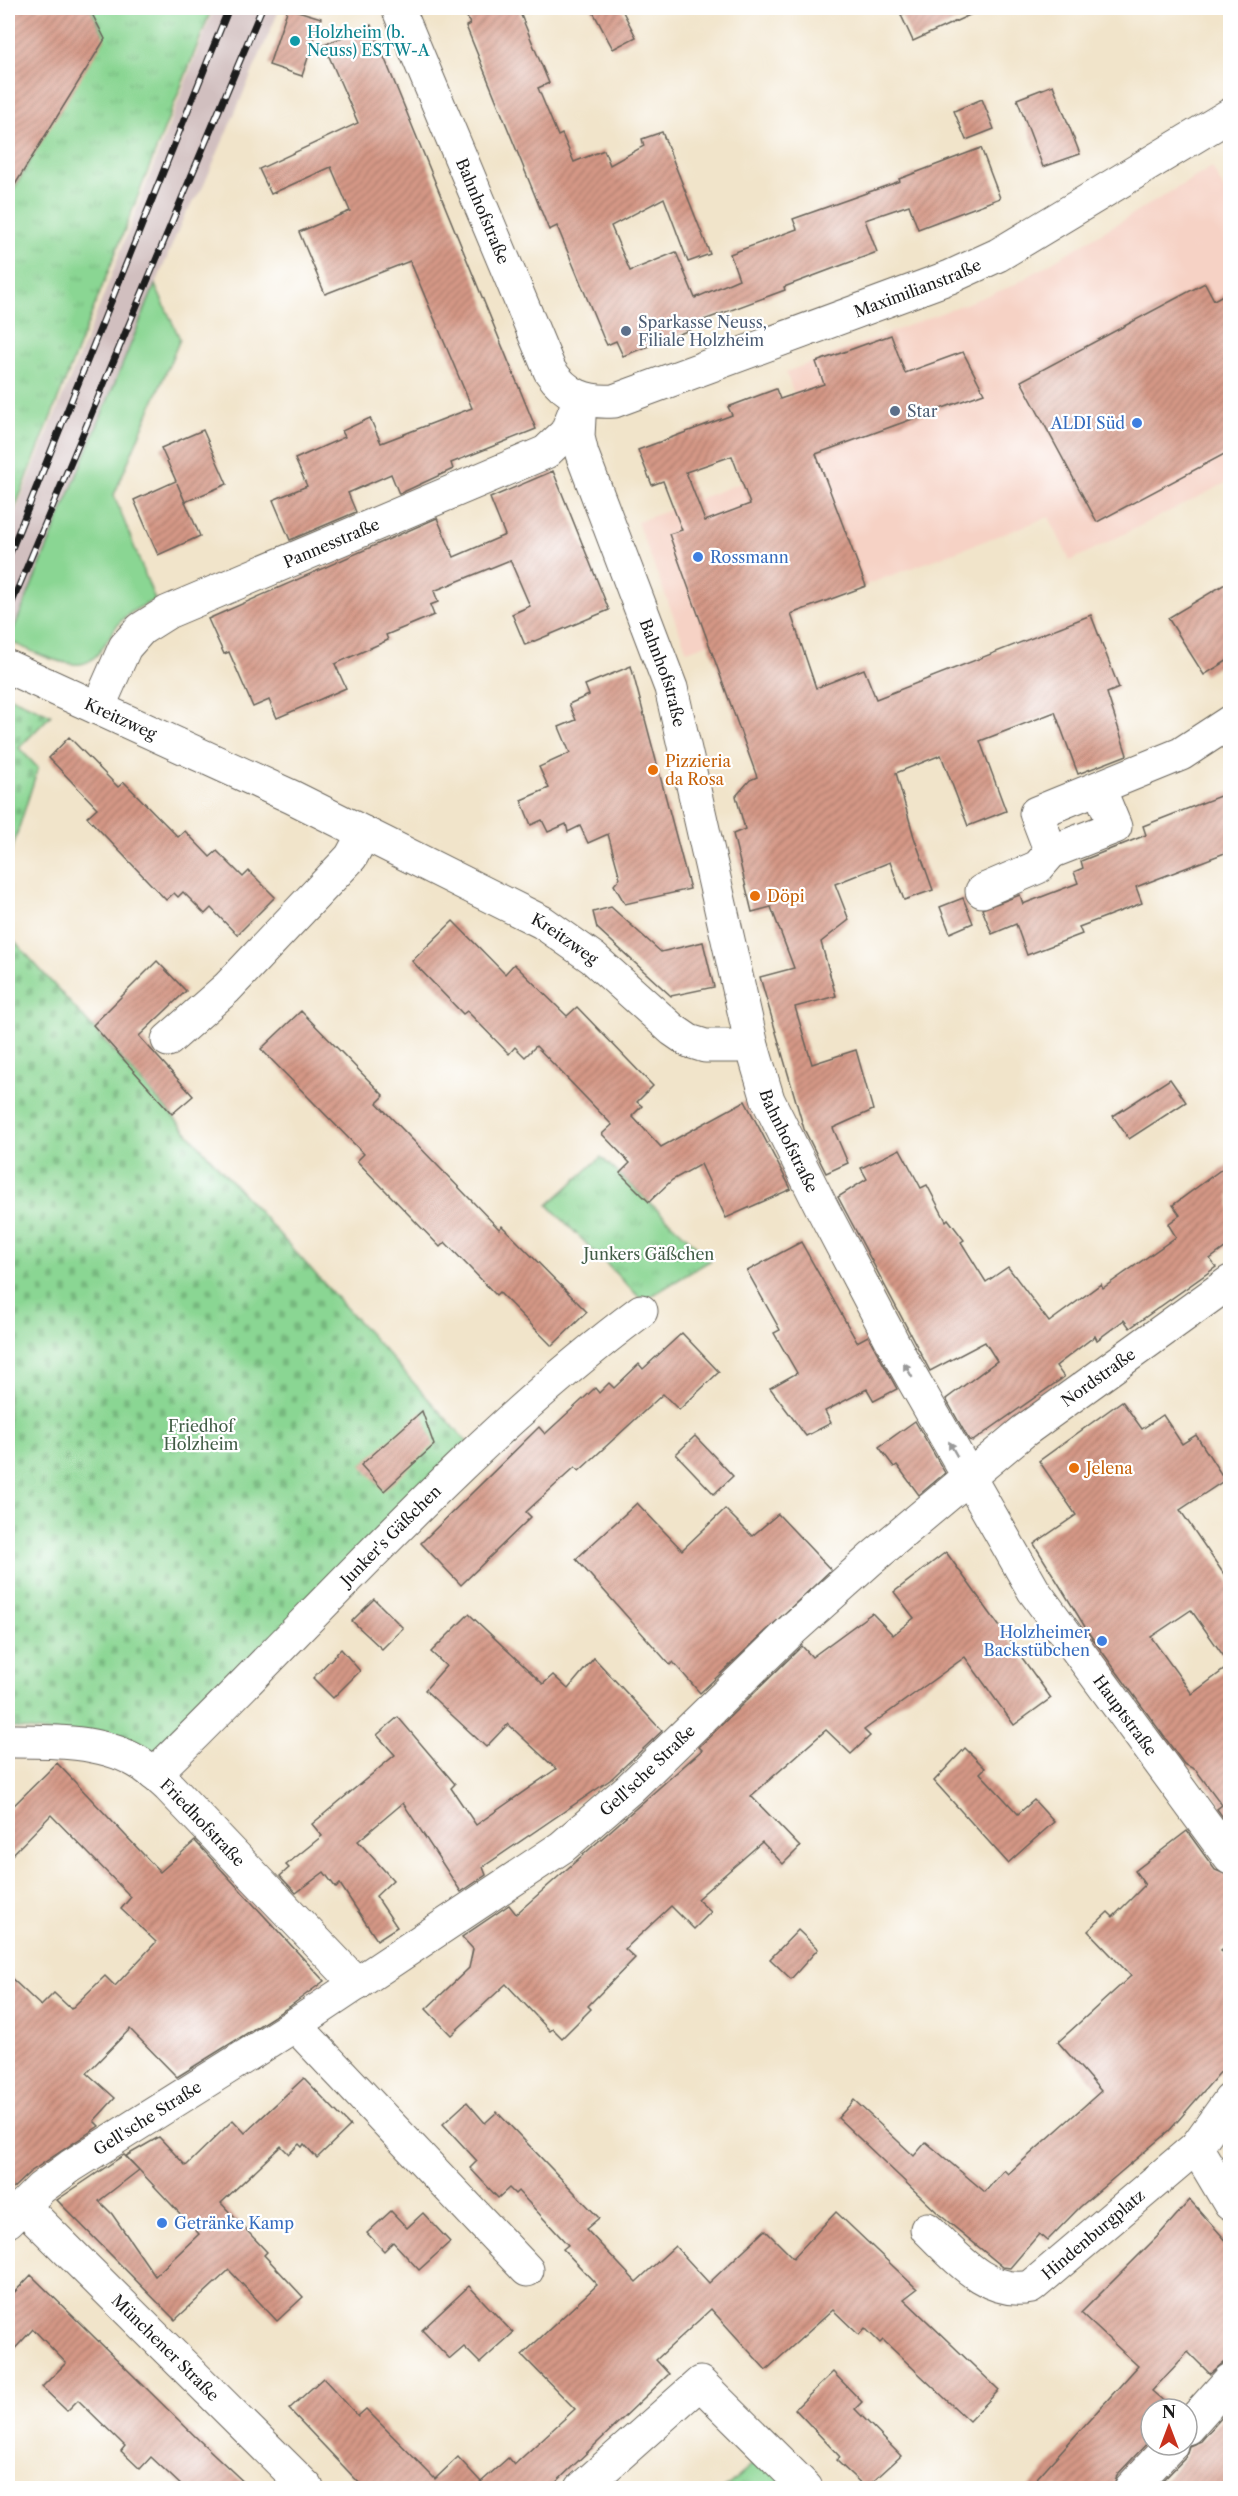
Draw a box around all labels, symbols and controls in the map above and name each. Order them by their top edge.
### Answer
place label: Holzheim (b. Neuss) ESTW-A [307,22,431,60]
marker: Holzheim (b. Neuss) ESTW-A [288,34,302,48]
street label: Bahnhofstraße [452,155,514,267]
street label: Maximilianstraße [851,254,984,322]
place label: Sparkasse Neuss, Filiale Holzheim [638,312,767,350]
marker: Sparkasse Neuss, Filiale Holzheim [619,324,633,338]
place label: Star [907,401,938,421]
marker: Star [888,404,902,418]
place label: ALDI Süd [1050,413,1125,433]
marker: ALDI Süd [1130,416,1144,430]
street label: Pannesstraße [280,514,382,572]
place label: Rossmann [710,547,789,567]
marker: Rossmann [691,550,705,564]
street label: Bahnhofstraße [636,616,690,729]
street label: Kreitzweg [82,693,160,744]
place label: Pizzieria da Rosa [665,751,731,789]
marker: Pizzieria da Rosa [646,763,660,777]
place label: Döpi [767,886,805,906]
marker: Döpi [748,889,762,903]
street label: Kreitzweg [528,908,603,969]
street label: Bahnhofstraße [755,1087,823,1196]
park label: Junkers Gäßchen [581,1244,714,1264]
street label: Nordstraße [1057,1344,1139,1411]
one-way arrow [903,1361,913,1378]
park label: Friedhof Holzheim [164,1416,239,1454]
one-way arrow [948,1440,958,1457]
place label: Jelena [1083,1458,1133,1478]
marker: Jelena [1067,1461,1081,1475]
street label: Junker's Gäßchen [334,1481,445,1592]
place label: Holzheimer Backstübchen [984,1622,1090,1660]
marker: Holzheimer Backstübchen [1095,1634,1109,1648]
street label: Hauptstraße [1089,1671,1161,1760]
street label: Gell'sche Straße [595,1720,699,1820]
street label: Friedhofstraße [156,1774,249,1871]
street label: Gell'sche Straße [90,2077,205,2159]
street label: Hindenburgplatz [1037,2185,1149,2284]
place label: Getränke Kamp [174,2213,294,2233]
marker: Getränke Kamp [155,2216,169,2230]
street label: Münchener Straße [108,2290,223,2405]
north arrow [1139,2397,1199,2457]
text: N [1162,2402,1176,2422]

